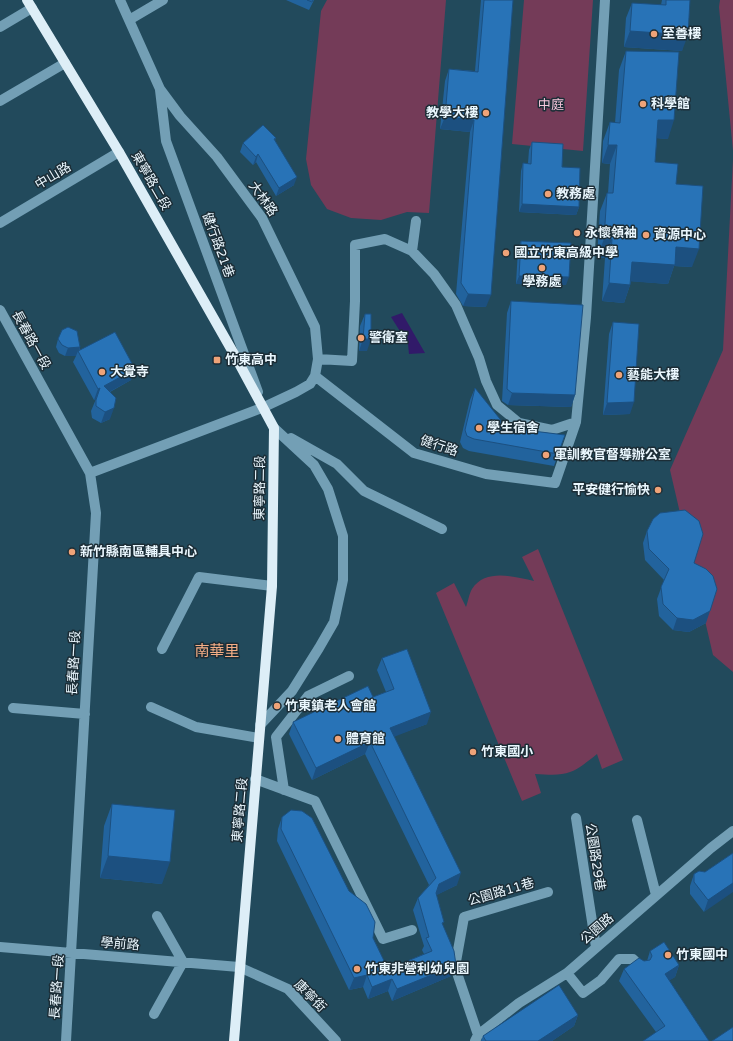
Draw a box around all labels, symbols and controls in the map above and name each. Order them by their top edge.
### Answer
place label: 至善樓 [662,26,701,42]
marker: 至善樓 [649,29,659,39]
place label: 科學館 [651,96,690,112]
park label: 中庭 [538,97,564,113]
marker: 科學館 [638,99,648,109]
place label: 教學大樓 [426,105,478,121]
marker: 教學大樓 [481,108,491,118]
street label: 東寧路二段 [128,149,174,213]
street label: 中山路 [32,159,74,193]
street label: 大林路 [245,178,281,220]
place label: 教務處 [556,186,595,202]
marker: 教務處 [543,189,553,199]
street label: 健行路21巷 [199,210,237,280]
place label: 永懷領袖 [585,225,637,241]
place label: 資源中心 [654,227,706,243]
marker: 永懷領袖 [572,228,582,238]
marker: 資源中心 [641,230,651,240]
place label: 國立竹東高級中學 [514,245,618,261]
marker: 國立竹東高級中學 [501,248,511,258]
marker: 學務處 [537,263,547,273]
place label: 學務處 [522,274,562,290]
street label: 長春路一段 [8,308,54,372]
place label: 警衛室 [369,330,408,346]
marker: 警衛室 [356,333,366,343]
place label: 竹東高中 [225,352,277,368]
marker: 竹東高中 [212,355,222,365]
place label: 大覺寺 [110,364,149,380]
marker: 大覺寺 [97,367,107,377]
place label: 藝能大樓 [627,367,679,383]
marker: 藝能大樓 [614,370,624,380]
place label: 學生宿舍 [487,420,539,436]
marker: 學生宿舍 [474,423,484,433]
street label: 健行路 [418,432,460,460]
place label: 軍訓教官督導辦公室 [554,447,671,463]
marker: 軍訓教官督導辦公室 [541,450,551,460]
street label: 東寧路二段 [251,455,269,521]
place label: 平安健行愉快 [572,482,650,498]
marker: 平安健行愉快 [653,485,663,495]
place label: 新竹縣南區輔具中心 [80,544,197,560]
marker: 新竹縣南區輔具中心 [67,547,77,557]
street label: 長春路一段 [64,630,84,696]
district label: 南華里 [194,642,240,660]
place label: 竹東鎮老人會館 [285,698,376,714]
marker: 竹東鎮老人會館 [272,701,282,711]
place label: 體育館 [346,731,385,747]
marker: 體育館 [333,734,343,744]
place label: 竹東國小 [481,744,534,760]
marker: 竹東國小 [468,747,478,757]
street label: 東寧路二段 [229,777,251,843]
street label: 公園路29巷 [582,822,608,892]
street label: 公園路11巷 [466,875,536,909]
street label: 公園路 [577,910,617,948]
street label: 學前路 [100,935,140,953]
place label: 竹東國中 [676,947,728,963]
marker: 竹東國中 [663,950,673,960]
street label: 長春路一段 [47,954,67,1020]
place label: 竹東非營利幼兒園 [365,961,469,977]
marker: 竹東非營利幼兒園 [352,964,362,974]
street label: 康寧街 [291,977,329,1015]

